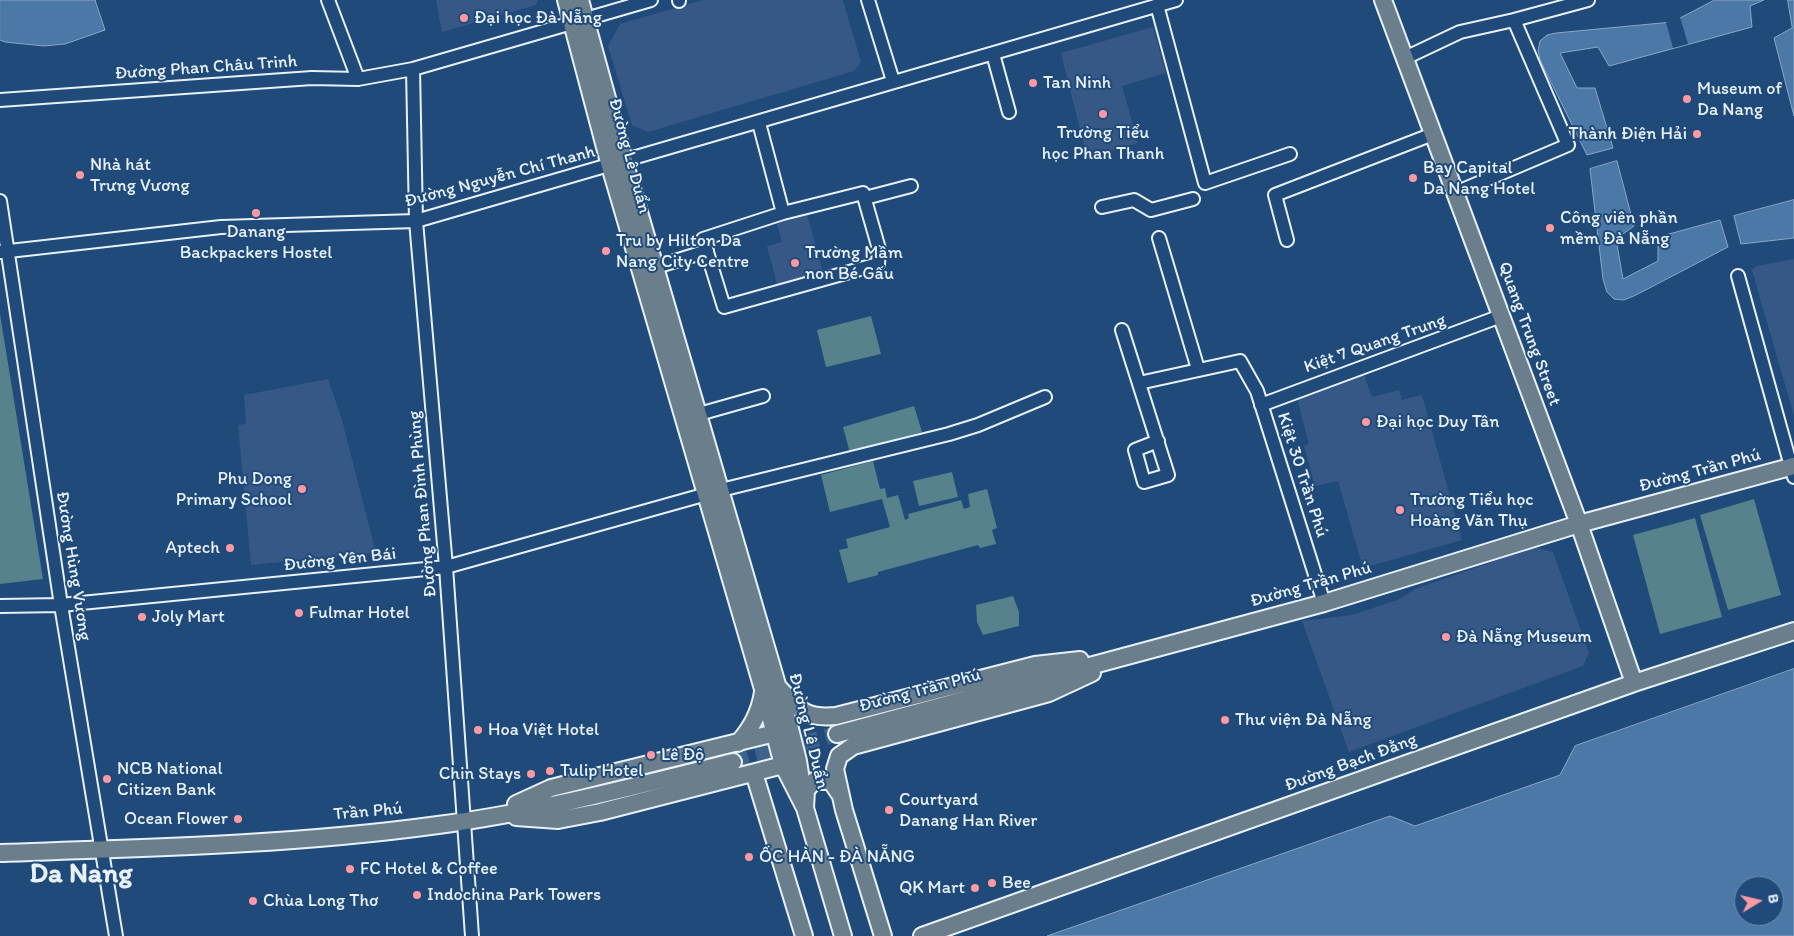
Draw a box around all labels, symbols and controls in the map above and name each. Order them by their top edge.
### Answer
place label: Đại học Đà Nẵng [474,7,602,29]
marker: Đại học Đà Nẵng [458,12,470,24]
street label: Đường Phan Châu Trinh [114,51,298,85]
place label: Tan Ninh [1043,72,1111,94]
marker: Tan Ninh [1027,77,1039,89]
place label: Museum of Da Nang [1697,78,1782,120]
marker: Museum of Da Nang [1681,93,1693,105]
street label: Đường Lê Duẩn [603,96,655,216]
marker: Trường Tiểu học Phan Thanh [1097,108,1109,120]
place label: Trường Tiểu học Phan Thanh [1042,122,1164,164]
place label: Thành Điện Hải [1569,123,1687,145]
marker: Thành Điện Hải [1691,128,1703,140]
street label: Đường Nguyễn Chí Thanh [402,141,598,213]
place label: Nhà hát Trưng Vương [90,154,190,196]
place label: Bay Capital Da Nang Hotel [1423,157,1535,200]
marker: Nhà hát Trưng Vương [74,169,86,181]
marker: Bay Capital Da Nang Hotel [1407,172,1419,184]
marker: Danang Backpackers Hostel [250,207,262,219]
place label: Công viên phần mềm Đà Nẵng [1560,207,1678,250]
place label: Danang Backpackers Hostel [180,221,332,264]
marker: Công viên phần mềm Đà Nẵng [1544,222,1556,234]
place label: Tru by Hilton Da Nang City Centre [616,230,749,272]
place label: Trường Mầm non Bé Gấu [805,242,903,284]
marker: Tru by Hilton Da Nang City Centre [600,245,612,257]
marker: Trường Mầm non Bé Gấu [789,257,801,269]
street label: Quang Trung Street [1493,259,1565,409]
street label: Kiệt 7 Quang Trung [1301,310,1449,378]
street label: Đường Phan Đình Phùng [404,410,442,598]
street label: Kiệt 30 Trần Phú [1272,410,1332,540]
place label: Đại học Duy Tân [1376,411,1500,433]
marker: Đại học Duy Tân [1360,416,1372,428]
street label: Đường Trần Phú [1637,444,1763,498]
place label: Phu Dong Primary School [176,468,292,510]
marker: Phu Dong Primary School [296,483,308,495]
place label: Trường Tiểu học Hoàng Văn Thụ [1410,489,1534,532]
street label: Đường Hùng Vương [51,490,95,642]
marker: Trường Tiểu học Hoàng Văn Thụ [1394,504,1406,516]
place label: Aptech [166,537,220,559]
marker: Aptech [224,542,236,554]
street label: Đường Yên Bái [283,543,397,577]
street label: Đường Trần Phú [1248,557,1374,613]
place label: Fulmar Hotel [309,602,410,624]
place label: Joly Mart [152,606,225,628]
marker: Fulmar Hotel [293,607,305,619]
marker: Joly Mart [136,611,148,623]
place label: Đà Nẵng Museum [1456,626,1592,648]
marker: Đà Nẵng Museum [1440,631,1452,643]
street label: Đường Trần Phú [857,664,983,718]
street label: Đường Lê Duẩn [783,671,833,791]
place label: Thư viện Đà Nẵng [1235,709,1372,731]
marker: Thư viện Đà Nẵng [1219,714,1231,726]
place label: Hoa Việt Hotel [488,719,599,741]
marker: Hoa Việt Hotel [472,724,484,736]
street label: Đường Bạch Đằng [1282,729,1420,797]
place label: Lê Độ [661,744,704,766]
marker: Lê Độ [645,749,657,761]
place label: NCB National Citizen Bank [117,758,223,801]
place label: Tulip Hotel [560,760,643,782]
place label: Chin Stays [439,763,521,785]
marker: Tulip Hotel [544,765,556,777]
marker: Chin Stays [525,768,537,780]
marker: NCB National Citizen Bank [101,773,113,785]
place label: Courtyard Danang Han River [899,789,1037,832]
street label: Trần Phú [332,798,404,826]
marker: Courtyard Danang Han River [883,804,895,816]
place label: Ocean Flower [124,808,228,830]
marker: Ocean Flower [232,813,244,825]
place label: ỐC HÀN - ĐÀ NẴNG [759,846,915,868]
marker: ỐC HÀN - ĐÀ NẴNG [743,851,755,863]
district label: Da Nang [30,858,132,892]
place label: FC Hotel & Coffee [360,858,498,880]
marker: FC Hotel & Coffee [344,863,356,875]
place label: Bee [1002,872,1031,894]
north arrow [1734,876,1784,926]
place label: QK Mart [899,877,965,899]
marker: Bee [986,877,998,889]
marker: QK Mart [969,882,981,894]
place label: Indochina Park Towers [427,884,601,906]
marker: Indochina Park Towers [411,889,423,901]
place label: Chùa Long Thơ [263,890,378,912]
text: B [1764,893,1782,905]
marker: Chùa Long Thơ [247,895,259,907]

